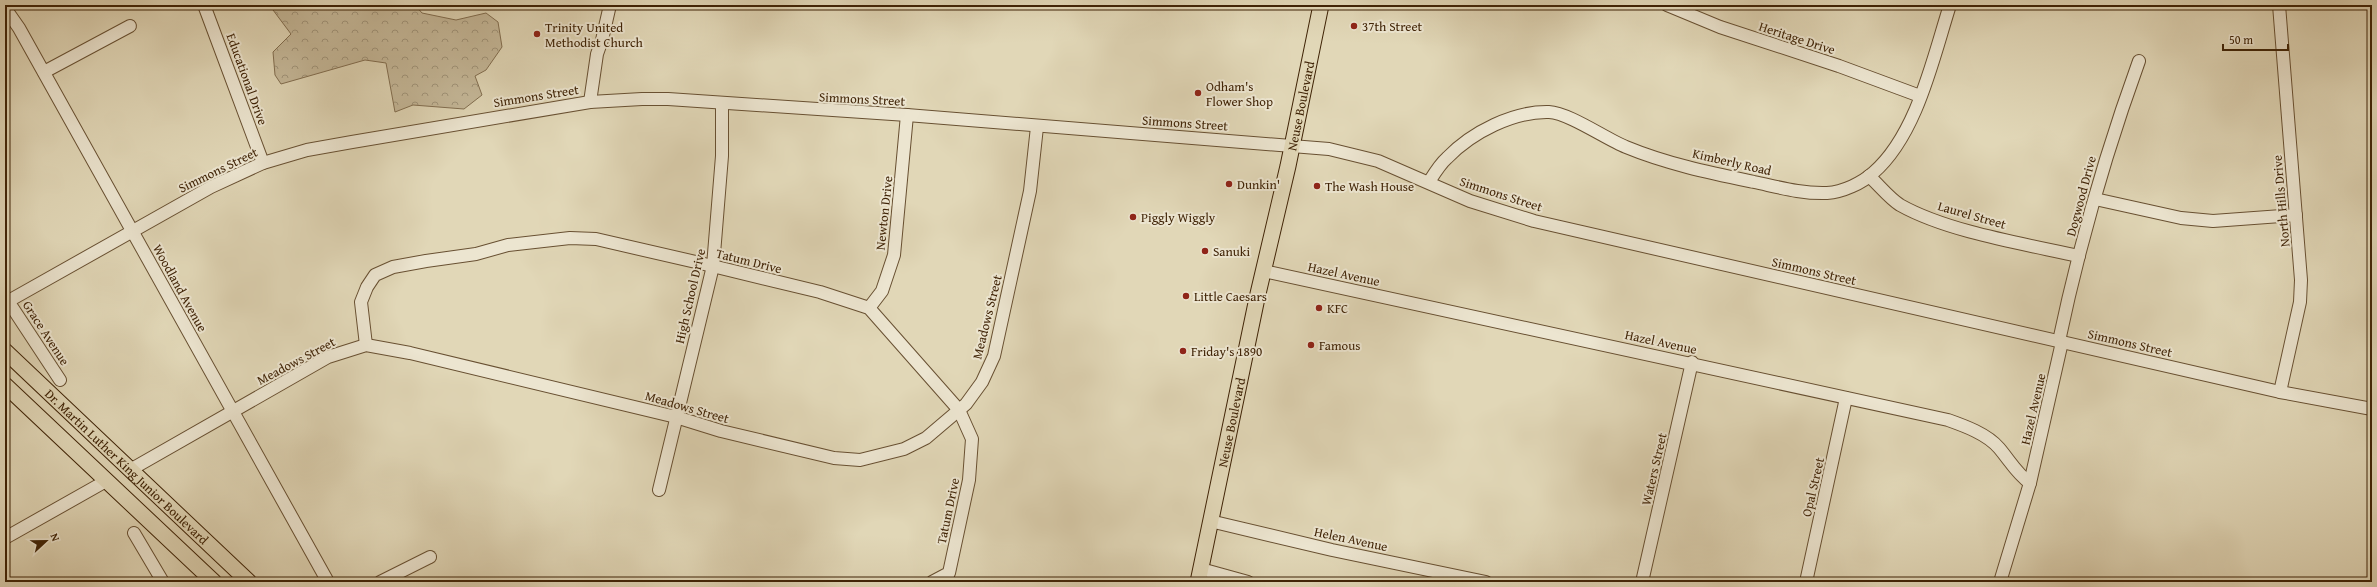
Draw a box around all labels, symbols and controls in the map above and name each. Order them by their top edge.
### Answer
place label: 37th Street [1362,17,1423,36]
street label: Heritage Drive [1756,17,1838,59]
place label: Trinity United Methodist Church [545,18,644,52]
marker: 37th Street [1349,21,1359,31]
scale bar [2223,26,2288,52]
marker: Trinity United Methodist Church [532,29,542,39]
street label: Educational Drive [222,30,272,128]
text: 50 m [2229,31,2253,48]
street label: Neuse Boulevard [1282,59,1319,152]
place label: Odham's Flower Shop [1206,77,1273,111]
street label: Simmons Street [492,80,580,112]
street label: Simmons Street [819,87,906,111]
marker: Odham's Flower Shop [1193,88,1203,98]
street label: Simmons Street [1141,111,1229,136]
street label: Simmons Street [175,142,261,197]
street label: Kimberly Road [1691,144,1773,180]
street label: Dogwood Drive [2061,154,2101,238]
street label: North Hills Drive [2268,154,2294,248]
street label: Simmons Street [1457,172,1545,216]
street label: Newton Drive [871,175,897,251]
place label: Dunkin' [1237,175,1280,194]
place label: The Wash House [1325,177,1414,196]
marker: Dunkin' [1224,179,1234,189]
marker: The Wash House [1312,181,1322,191]
street label: Laurel Street [1936,196,2009,234]
place label: Piggly Wiggly [1141,208,1216,227]
marker: Piggly Wiggly [1128,212,1138,222]
street label: Woodland Avenue [148,241,212,335]
place label: Sanuki [1213,242,1250,261]
street label: Tatum Drive [714,244,784,278]
marker: Sanuki [1200,246,1210,256]
street label: High School Drive [670,247,710,345]
street label: Simmons Street [1770,252,1858,290]
street label: Hazel Avenue [1306,257,1382,291]
street label: Meadows Street [967,272,1007,361]
place label: Little Caesars [1194,287,1267,306]
marker: Little Caesars [1181,291,1191,301]
street label: Grace Avenue [18,297,74,369]
place label: KFC [1327,299,1348,318]
marker: KFC [1314,303,1324,313]
street label: Simmons Street [2086,324,2174,362]
street label: Hazel Avenue [1623,325,1699,359]
street label: Meadows Street [253,332,339,390]
place label: Famous [1319,336,1360,355]
marker: Famous [1306,340,1316,350]
place label: Friday's 1890 [1191,342,1262,361]
marker: Friday's 1890 [1178,346,1188,356]
street label: Hazel Avenue [2016,371,2050,447]
street label: Neuse Boulevard [1213,376,1250,469]
street label: Dr. Martin Luther King Junior Boulevard [41,384,213,549]
street label: Meadows Street [643,386,732,428]
street label: Waters Street [1636,431,1672,507]
street label: Opal Street [1797,455,1829,519]
street label: Tatum Drive [932,476,964,546]
north arrow [26,521,66,561]
street label: Helen Avenue [1313,522,1389,556]
text: N [46,531,64,544]

